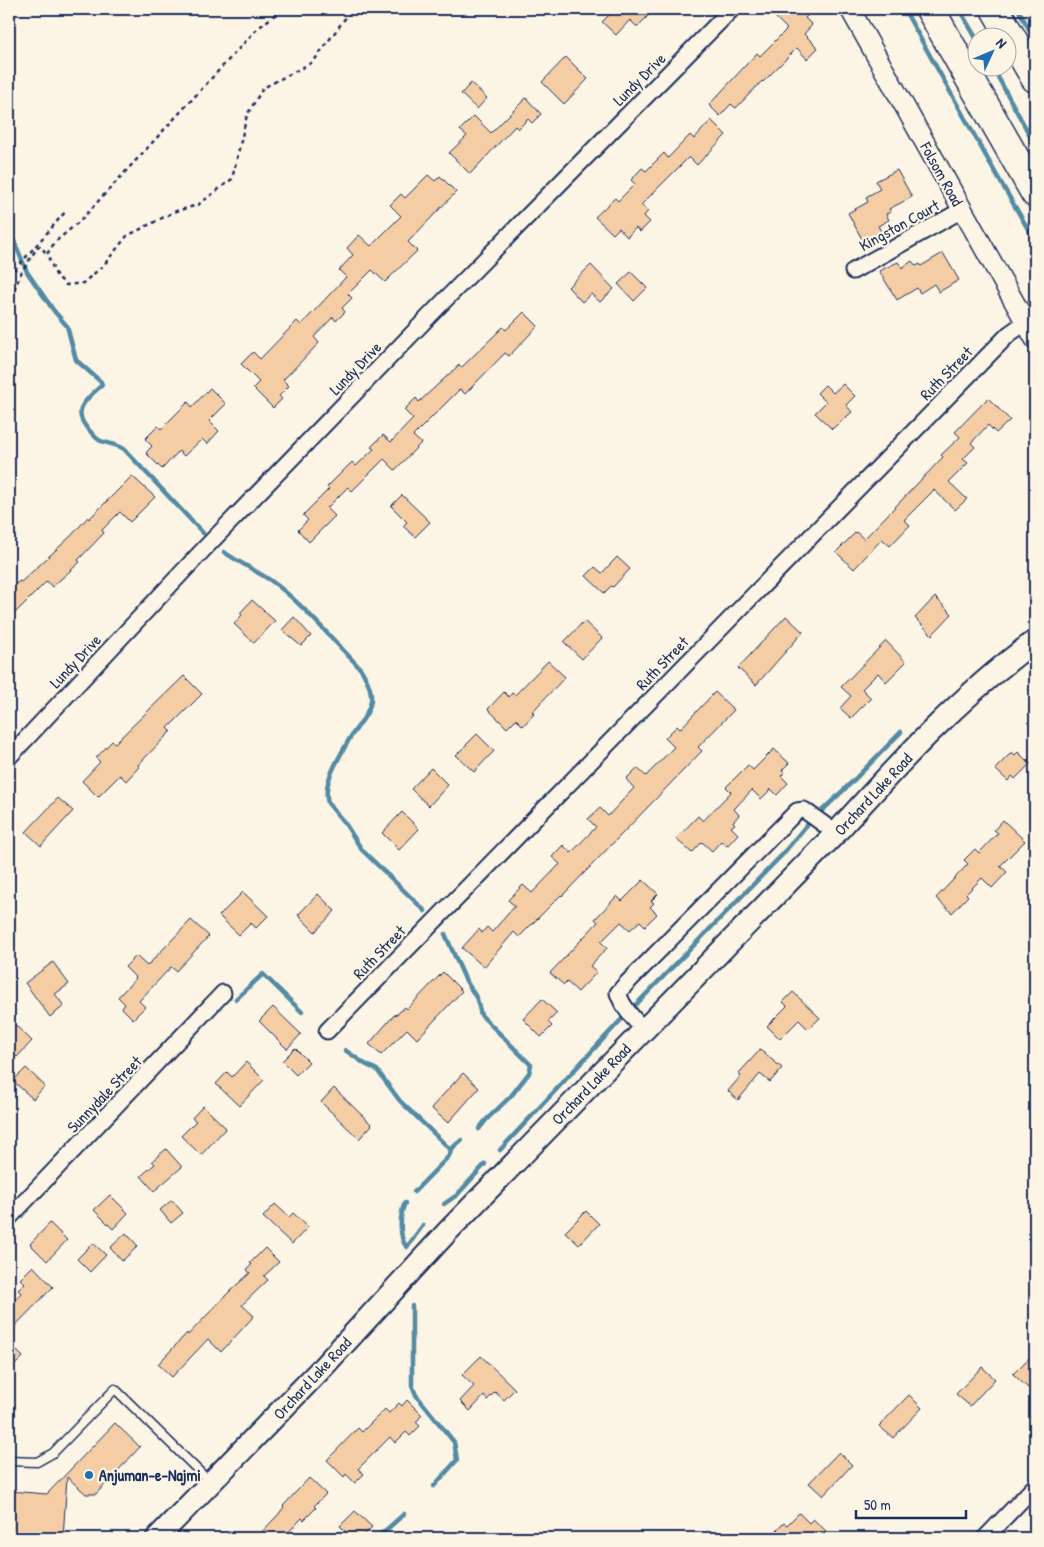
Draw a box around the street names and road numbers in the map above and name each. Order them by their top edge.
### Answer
street label: Lundy Drive [608,47,671,110]
street label: Folsom Road [915,137,969,210]
street label: Kingston Court [855,194,944,256]
street label: Lundy Drive [324,336,386,400]
street label: Ruth Street [915,341,977,405]
street label: Lundy Drive [44,629,106,693]
street label: Ruth Street [631,631,693,695]
street label: Orchard Lake Road [829,748,917,840]
street label: Ruth Street [348,920,410,984]
street label: Orchard Lake Road [546,1038,636,1130]
street label: Sunnydale Street [62,1050,147,1137]
street label: Orchard Lake Road [268,1332,356,1424]

